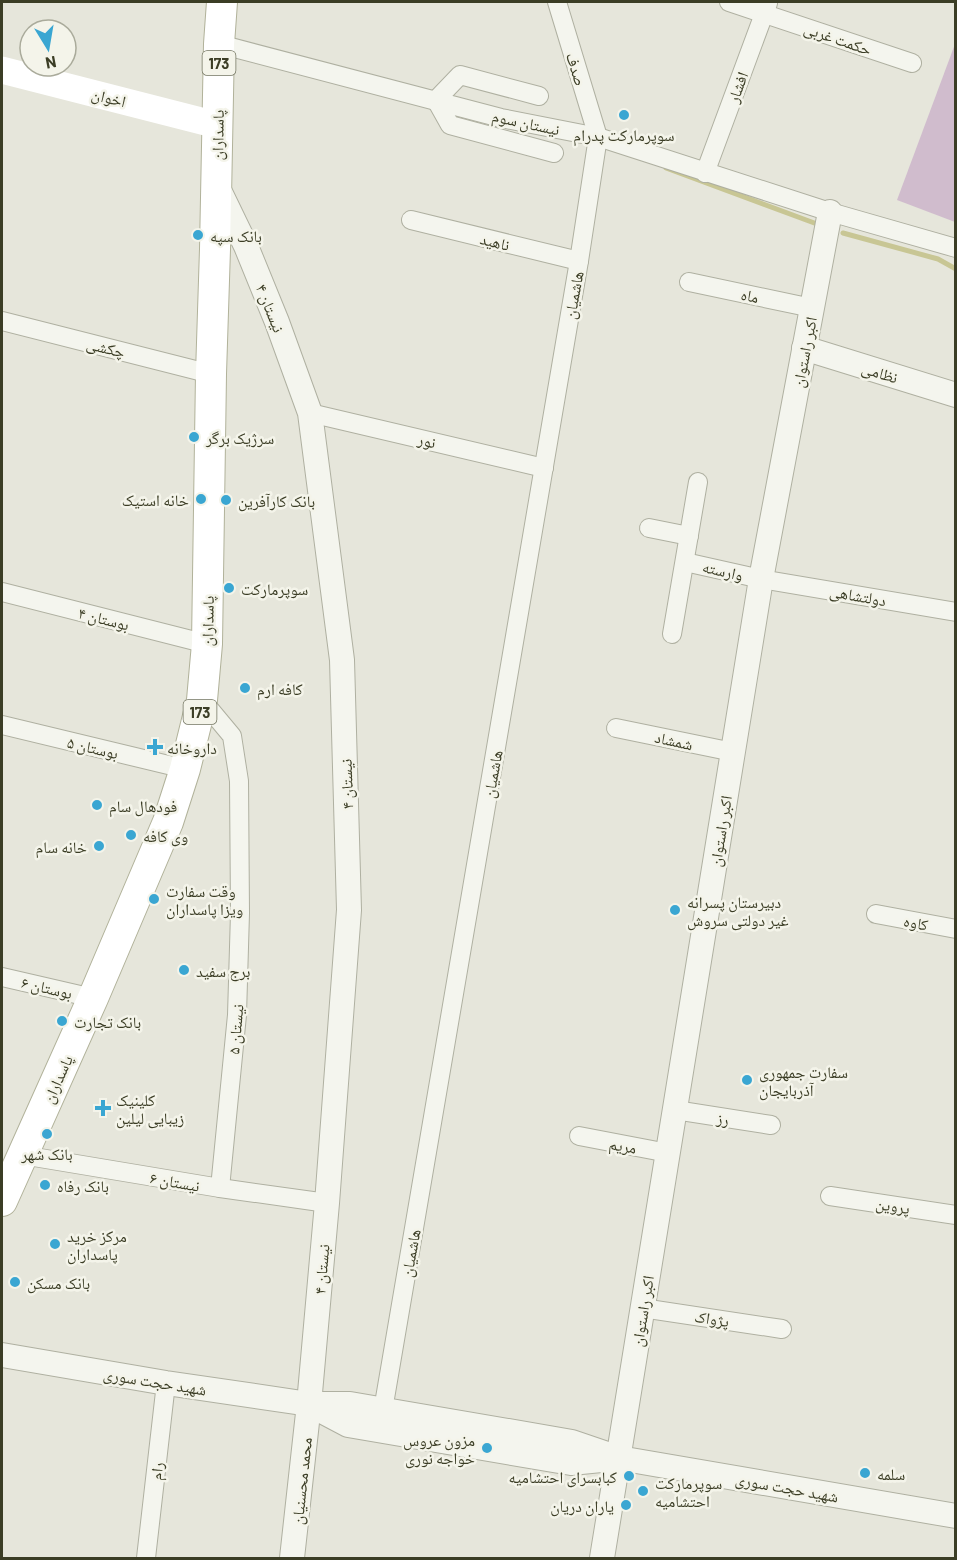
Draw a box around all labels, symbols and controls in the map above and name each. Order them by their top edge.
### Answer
north arrow [18,18,78,78]
street label: حکمت غربی [801,18,874,60]
street label: صدف [563,50,591,88]
road number: 173 [202,51,236,75]
text: N [44,53,58,74]
street label: افشار [722,69,752,106]
street label: اخوان [89,84,128,112]
street label: نیستان سوم [490,106,562,140]
marker: سوپرمارکت پدرام [617,108,631,122]
street label: پاسداران [207,109,229,161]
place label: سوپرمارکت پدرام [573,125,675,146]
place label: بانک سپه [210,226,262,246]
marker: بانک سپه [191,228,205,242]
street label: ناهید [478,228,512,254]
street label: هاشمیان [559,269,589,321]
street label: نیستان ۴ [251,281,289,336]
street label: ماه [739,284,761,306]
street label: اکبر راستوان [788,315,822,389]
street label: چکشی [84,333,127,363]
street label: نظامی [859,358,900,388]
place label: سرژیک برگر [205,428,274,448]
street label: نور [415,428,438,452]
marker: سرژیک برگر [187,430,201,444]
place label: خانه استیک [122,490,189,509]
place label: بانک کارآفرین [238,491,315,512]
marker: خانه استیک [194,492,208,506]
marker: بانک کارآفرین [219,493,233,507]
street label: وارسته [701,556,745,585]
place label: سوپرمارکت [241,579,308,599]
marker: سوپرمارکت [222,581,236,595]
street label: دولتشاهی [828,581,888,611]
street label: پاسداران [197,595,219,647]
street label: بوستان ۴ [76,602,132,635]
place label: کافه ارم [257,679,303,700]
marker: کافه ارم [238,681,252,695]
road number: 173 [184,700,216,724]
street label: شمشاد [653,727,695,753]
street label: بوستان ۵ [65,732,120,764]
place label: داروخانه [167,738,217,758]
marker: داروخانه [148,740,162,754]
street label: هاشمیان [478,748,508,800]
street label: نیستان ۴ [336,758,358,809]
street label: اکبر راستوان [705,794,737,868]
place label: فودهال سام [109,796,177,817]
marker: فودهال سام [90,798,104,812]
place label: وی کافه [143,826,188,847]
marker: وی کافه [124,828,138,842]
place label: خانه سام [36,837,87,858]
marker: خانه سام [92,839,106,853]
place label: وقت سفارت ویزا پاسداران [166,881,243,920]
marker: وقت سفارت ویزا پاسداران [147,892,161,906]
place label: دبیرستان پسرانه غیر دولتی سروش [687,892,789,931]
marker: دبیرستان پسرانه غیر دولتی سروش [668,903,682,917]
street label: کاوه [902,910,930,935]
place label: برج سفید [196,961,250,982]
marker: برج سفید [177,963,191,977]
street label: بوستان ۶ [19,972,74,1004]
street label: نیستان ۵ [223,1003,249,1055]
place label: بانک تجارت [74,1012,141,1032]
marker: بانک تجارت [55,1014,69,1028]
street label: پاسداران [38,1052,78,1107]
place label: سفارت جمهوری آذربایجان [759,1062,848,1101]
marker: سفارت جمهوری آذربایجان [740,1073,754,1087]
place label: کلینیک زیبایی لیلین [116,1090,184,1129]
marker: کلینیک زیبایی لیلین [94,1099,112,1117]
street label: رز [714,1107,731,1129]
marker: بانک شهر [40,1127,54,1141]
street label: مریم [607,1133,638,1159]
place label: بانک شهر [20,1144,73,1164]
street label: نیستان ۶ [148,1167,201,1197]
place label: بانک رفاه [57,1176,109,1196]
marker: بانک رفاه [38,1178,52,1192]
street label: پروین [874,1193,912,1219]
place label: مرکز خرید پاسداران [67,1226,127,1265]
street label: هاشمیان [396,1227,426,1279]
marker: مرکز خرید پاسداران [48,1237,62,1251]
street label: نیستان ۴ [309,1243,335,1295]
place label: بانک مسکن [27,1273,90,1294]
street label: اکبر راستوان [627,1274,659,1348]
marker: بانک مسکن [8,1275,22,1289]
street label: پژواک [693,1306,731,1331]
street label: شهید حجت سوری [102,1363,208,1401]
place label: مزون عروس خواجه نوری [403,1430,475,1469]
street label: محمد محسنیان [287,1436,317,1526]
marker: مزون عروس خواجه نوری [480,1441,494,1455]
street label: رام [145,1461,168,1481]
place label: سلمه [877,1464,905,1483]
marker: سلمه [858,1466,872,1480]
place label: کبابسرای احتشامیه [509,1467,617,1488]
marker: کبابسرای احتشامیه [622,1469,636,1483]
street label: شهید حجت سوری [734,1469,840,1507]
place label: سوپرمارکت احتشامیه [655,1473,722,1510]
marker: سوپرمارکت احتشامیه [636,1484,650,1498]
place label: یاران دریان [550,1496,614,1517]
marker: یاران دریان [619,1498,633,1512]

